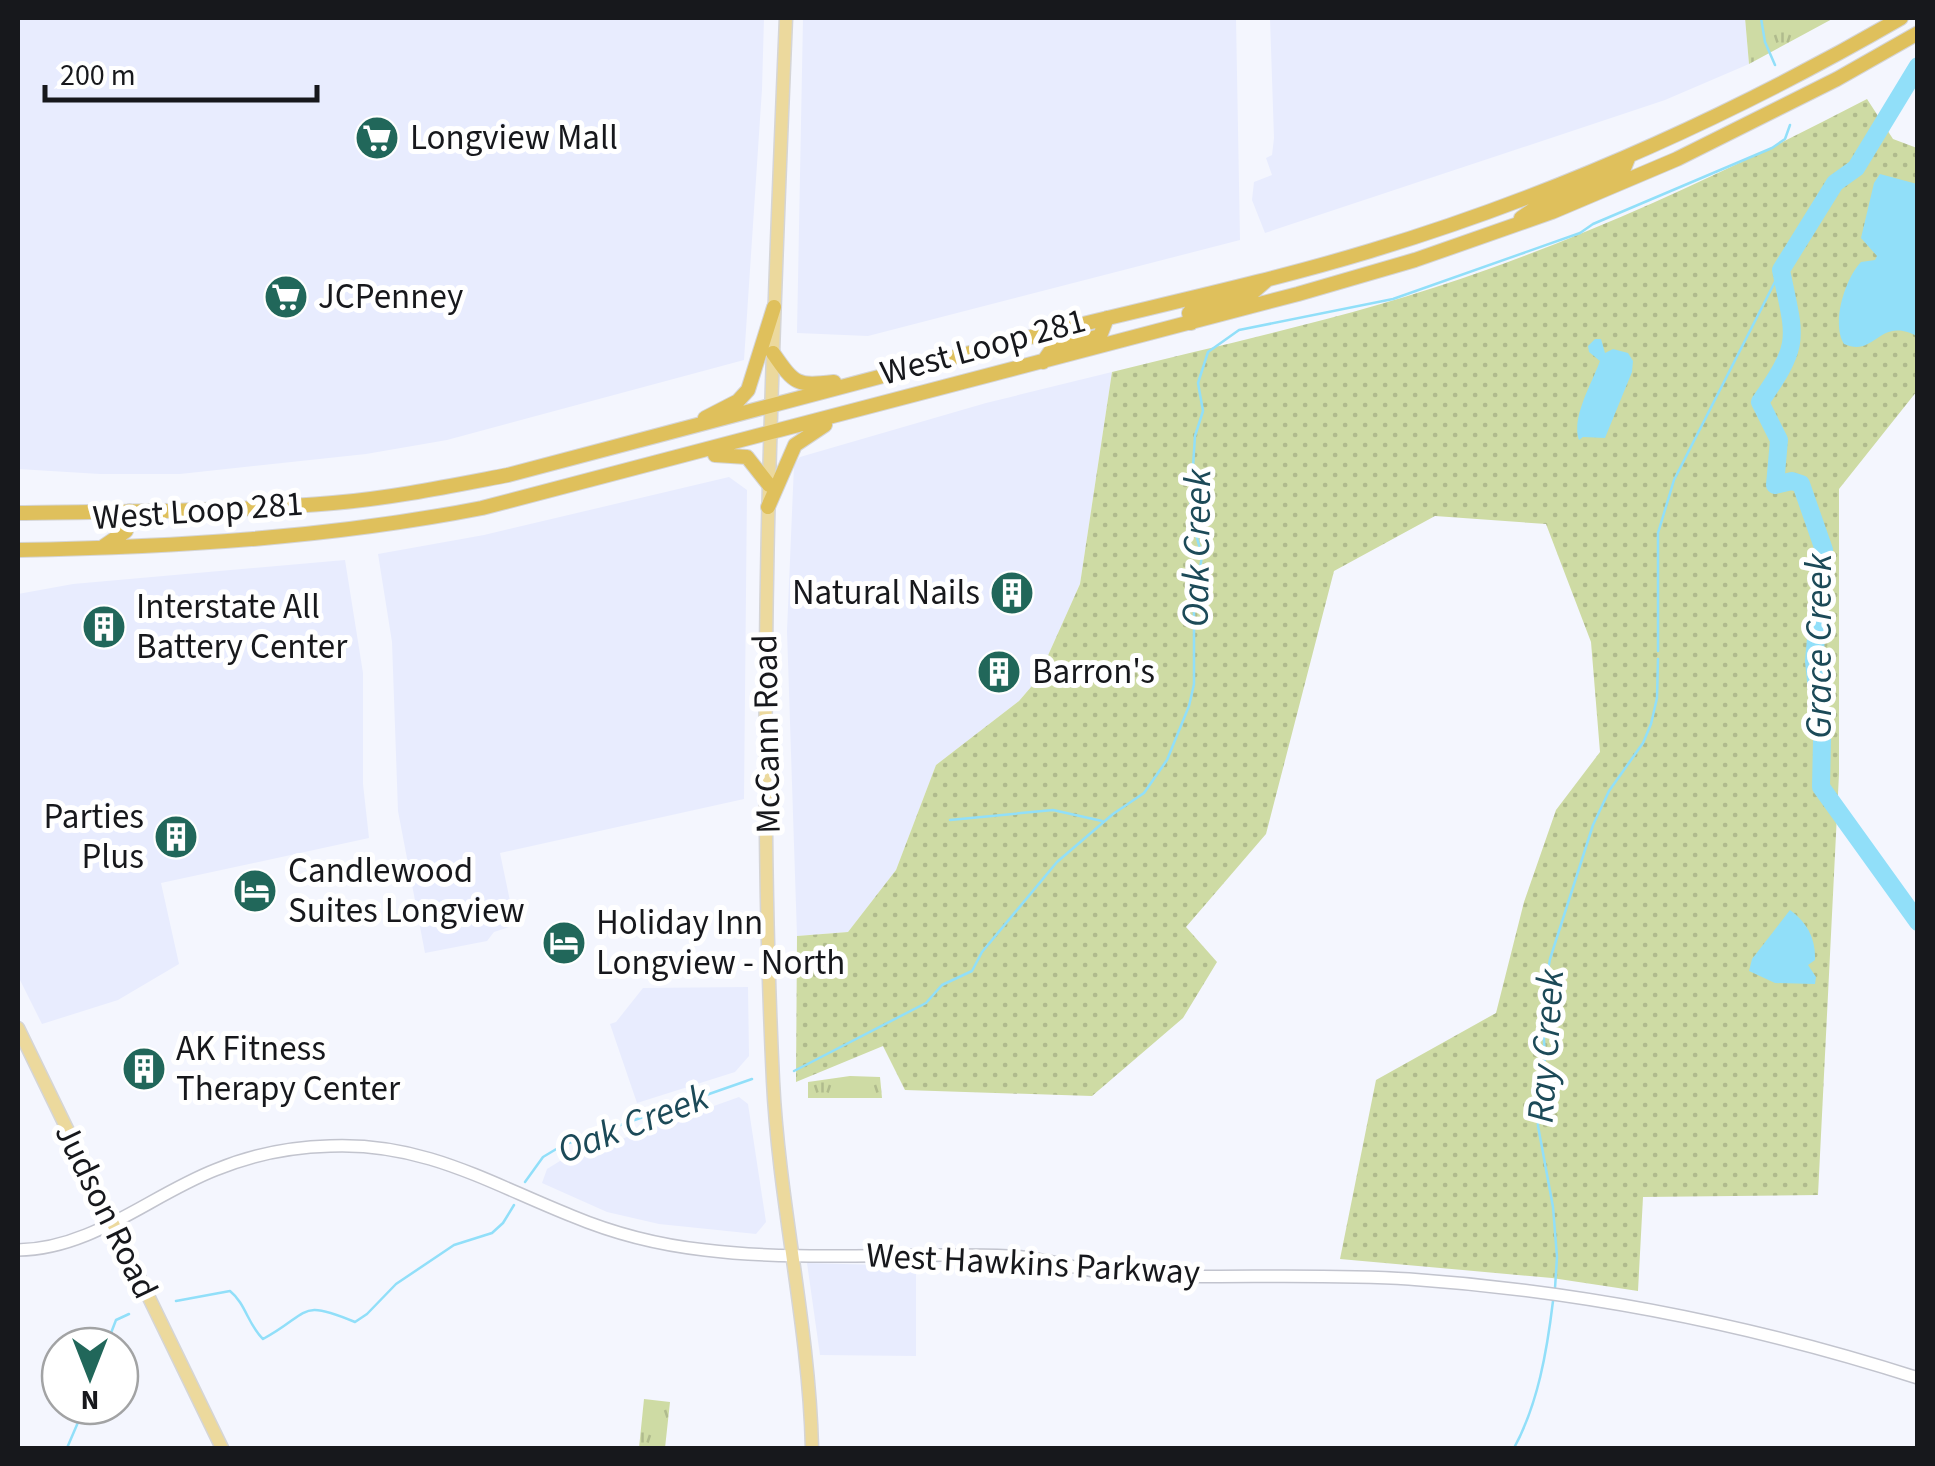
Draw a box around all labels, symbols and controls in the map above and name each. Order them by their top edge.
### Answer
scale bar [45,40,318,102]
text: 200 m [60,54,136,97]
place label: Longview Mall [410,113,618,163]
supermarket icon: Longview Mall [354,115,400,161]
place label: JCPenney [318,272,463,322]
supermarket icon: JCPenney [263,274,309,320]
street label: West Loop 281 [875,296,1091,398]
water label: Oak Creek [1169,468,1225,628]
street label: West Loop 281 [91,479,305,543]
water label: Grace Creek [1792,552,1846,739]
place label: Natural Nails [792,568,980,618]
building icon: Natural Nails [989,570,1035,616]
place label: Interstate All Battery Center [136,582,348,672]
building icon: Interstate All Battery Center [81,604,127,650]
street label: McCann Road [740,634,794,834]
place label: Barron's [1032,647,1155,697]
building icon: Barron's [976,649,1022,695]
place label: Parties Plus [43,792,144,882]
building icon: Parties Plus [153,814,199,860]
place label: Candlewood Suites Longview [288,846,525,936]
hotel icon: Candlewood Suites Longview [232,868,278,914]
place label: Holiday Inn Longview - North [596,898,845,988]
hotel icon: Holiday Inn Longview - North [541,920,587,966]
water label: Ray Creek [1514,967,1578,1125]
place label: AK Fitness Therapy Center [176,1024,401,1114]
building icon: AK Fitness Therapy Center [121,1046,167,1092]
water label: Oak Creek [549,1070,717,1178]
street label: Judson Road [42,1115,170,1307]
street label: West Hawkins Parkway [865,1230,1201,1298]
north arrow [40,1326,140,1426]
text: N [81,1380,99,1420]

